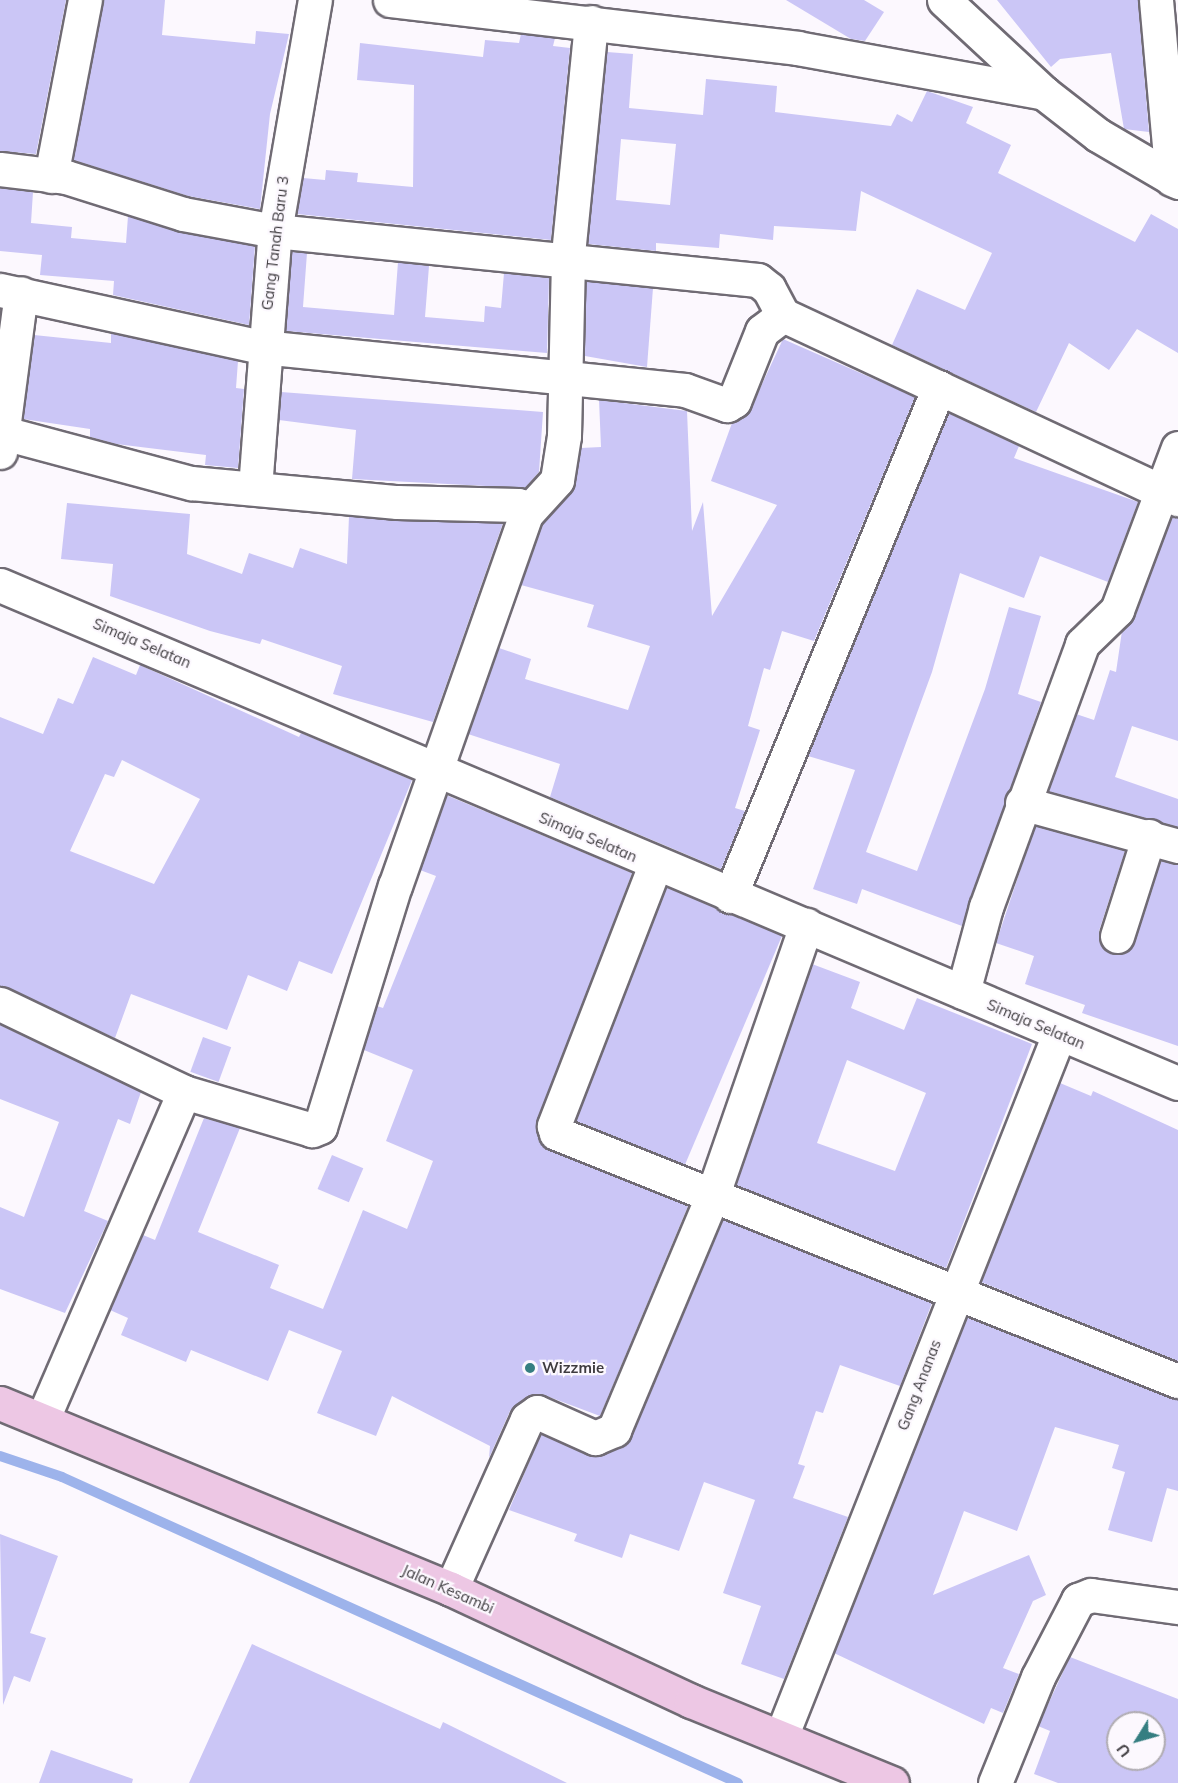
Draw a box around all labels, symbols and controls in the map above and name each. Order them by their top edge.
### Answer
street label: Gang Tanah Baru 3 [258,175,292,311]
street label: Simaja Selatan [90,614,194,672]
street label: Simaja Selatan [536,808,640,866]
street label: Simaja Selatan [984,995,1088,1053]
street label: Gang Ananas [893,1337,945,1433]
place label: Wizzmie [542,1359,604,1377]
marker: Wizzmie [523,1361,537,1375]
street label: Jalan Kesambi [399,1561,497,1617]
north arrow [1106,1711,1166,1771]
text: U [1112,1740,1135,1761]

